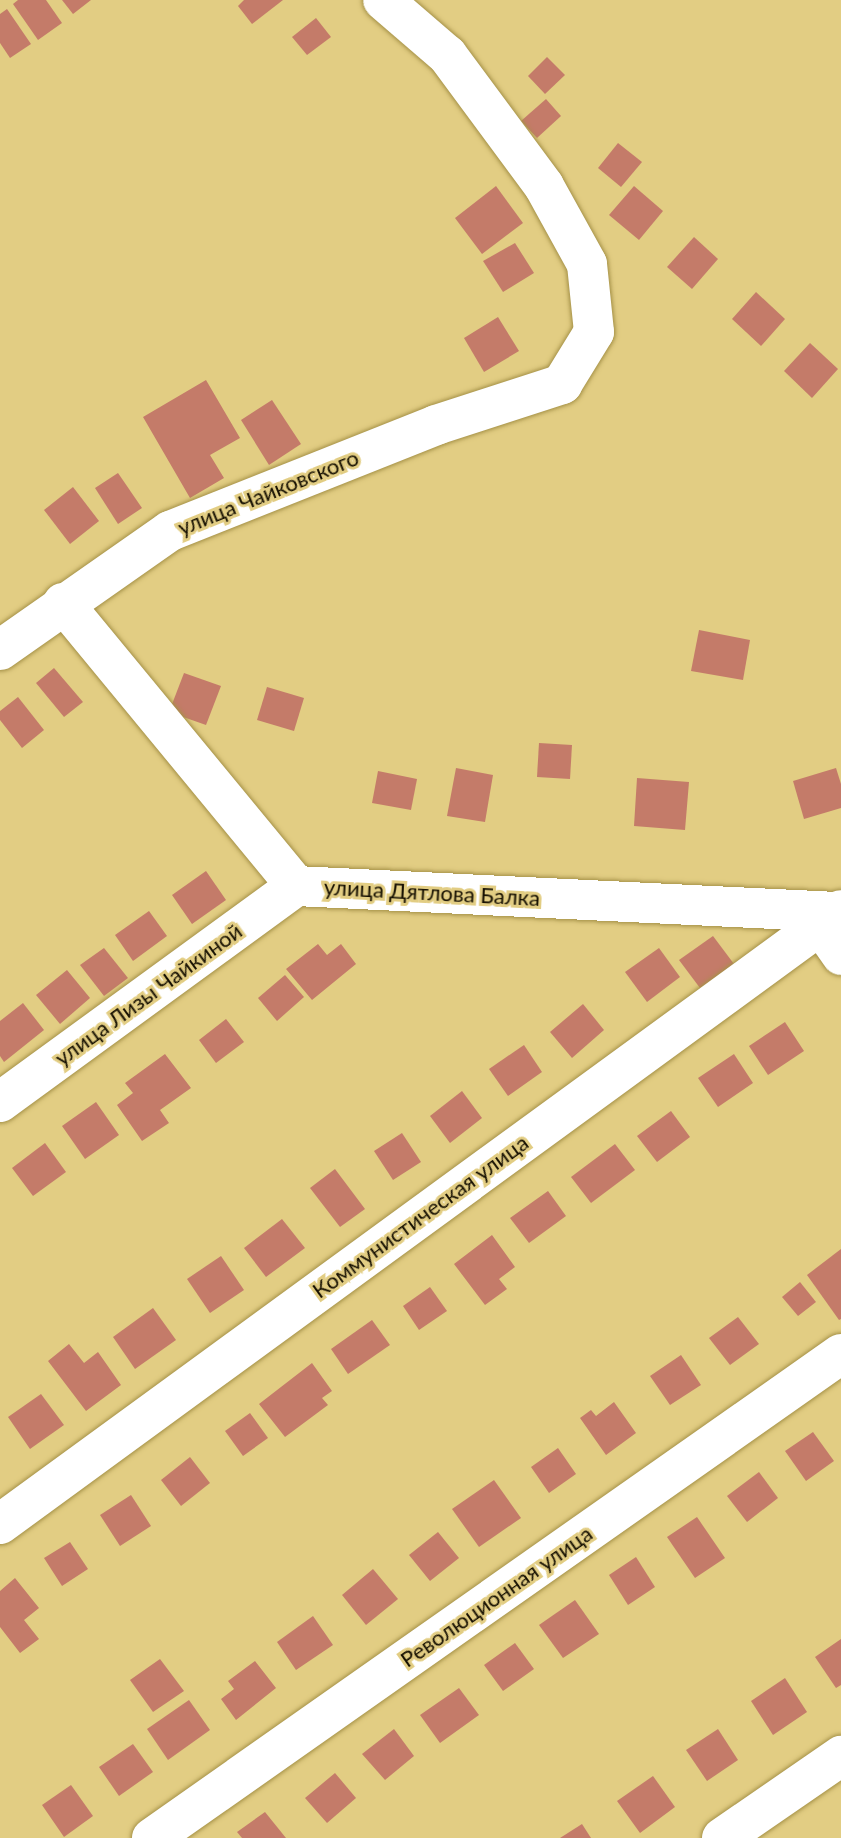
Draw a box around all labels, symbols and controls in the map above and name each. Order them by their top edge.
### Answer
street label: улица Чайковского [174,444,362,540]
street label: улица Дятлова Балка [323,873,541,911]
street label: улица Лизы Чайкиной [49,917,247,1071]
street label: Коммунистическая улица [307,1129,533,1303]
street label: Революционная улица [395,1520,597,1672]

